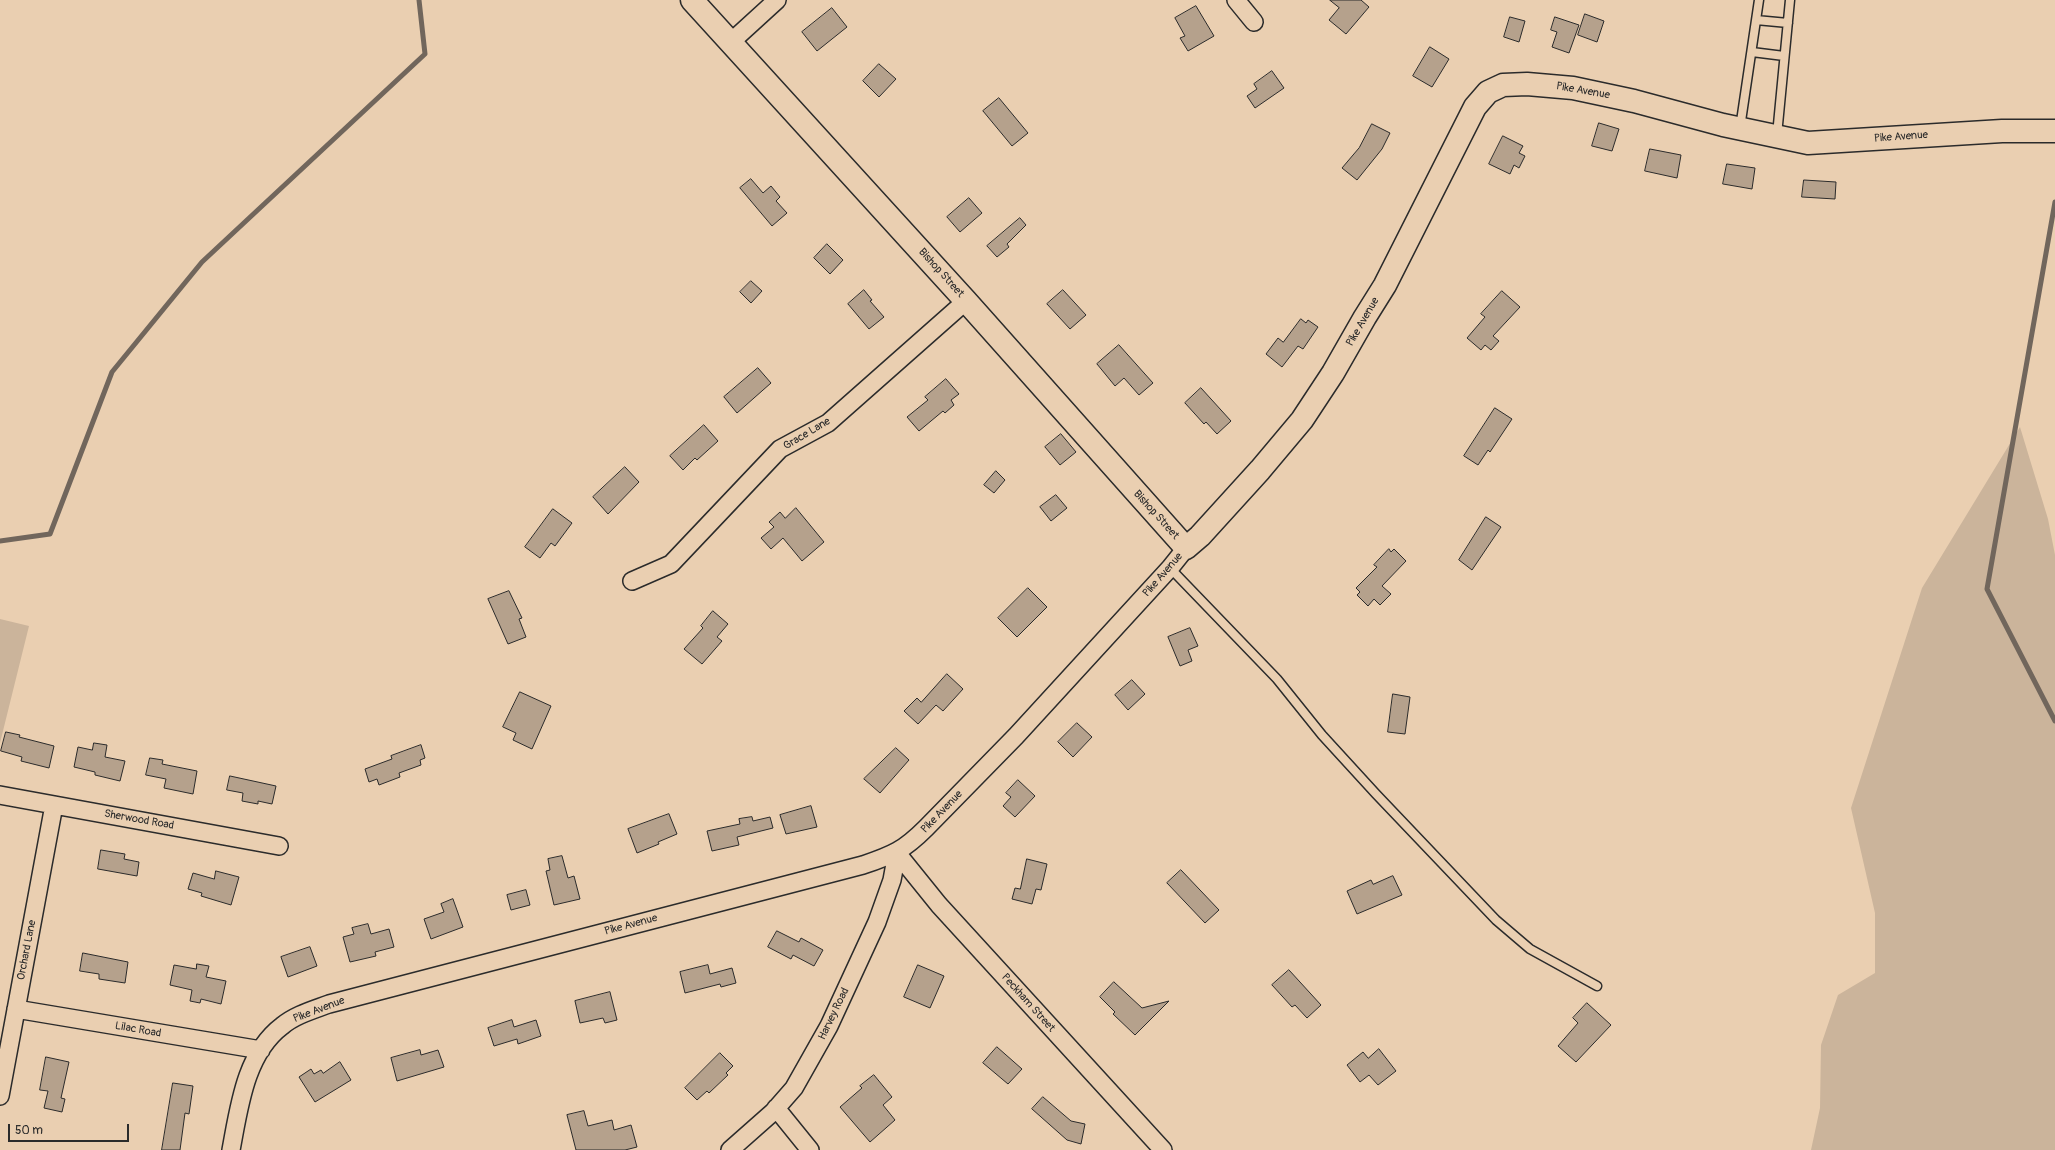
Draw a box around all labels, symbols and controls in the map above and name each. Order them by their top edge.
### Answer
street label: Pike Avenue [1555,80,1611,102]
street label: Pike Avenue [1873,129,1929,145]
street label: Bishop Street [915,246,967,300]
street label: Pike Avenue [1344,295,1382,349]
street label: Grace Lane [781,415,833,453]
street label: Bishop Street [1130,488,1182,542]
street label: Pike Avenue [1140,550,1186,600]
street label: Pike Avenue [918,788,966,836]
street label: Sherwood Road [103,807,175,833]
street label: Pike Avenue [603,912,659,938]
street label: Orchard Lane [15,919,39,981]
street label: Peckham Street [998,971,1058,1035]
street label: Harvey Road [816,986,852,1042]
street label: Pike Avenue [291,994,347,1026]
street label: Lilac Road [114,1019,162,1041]
scale bar [10,1116,131,1142]
text: 50 m [15,1123,43,1138]

